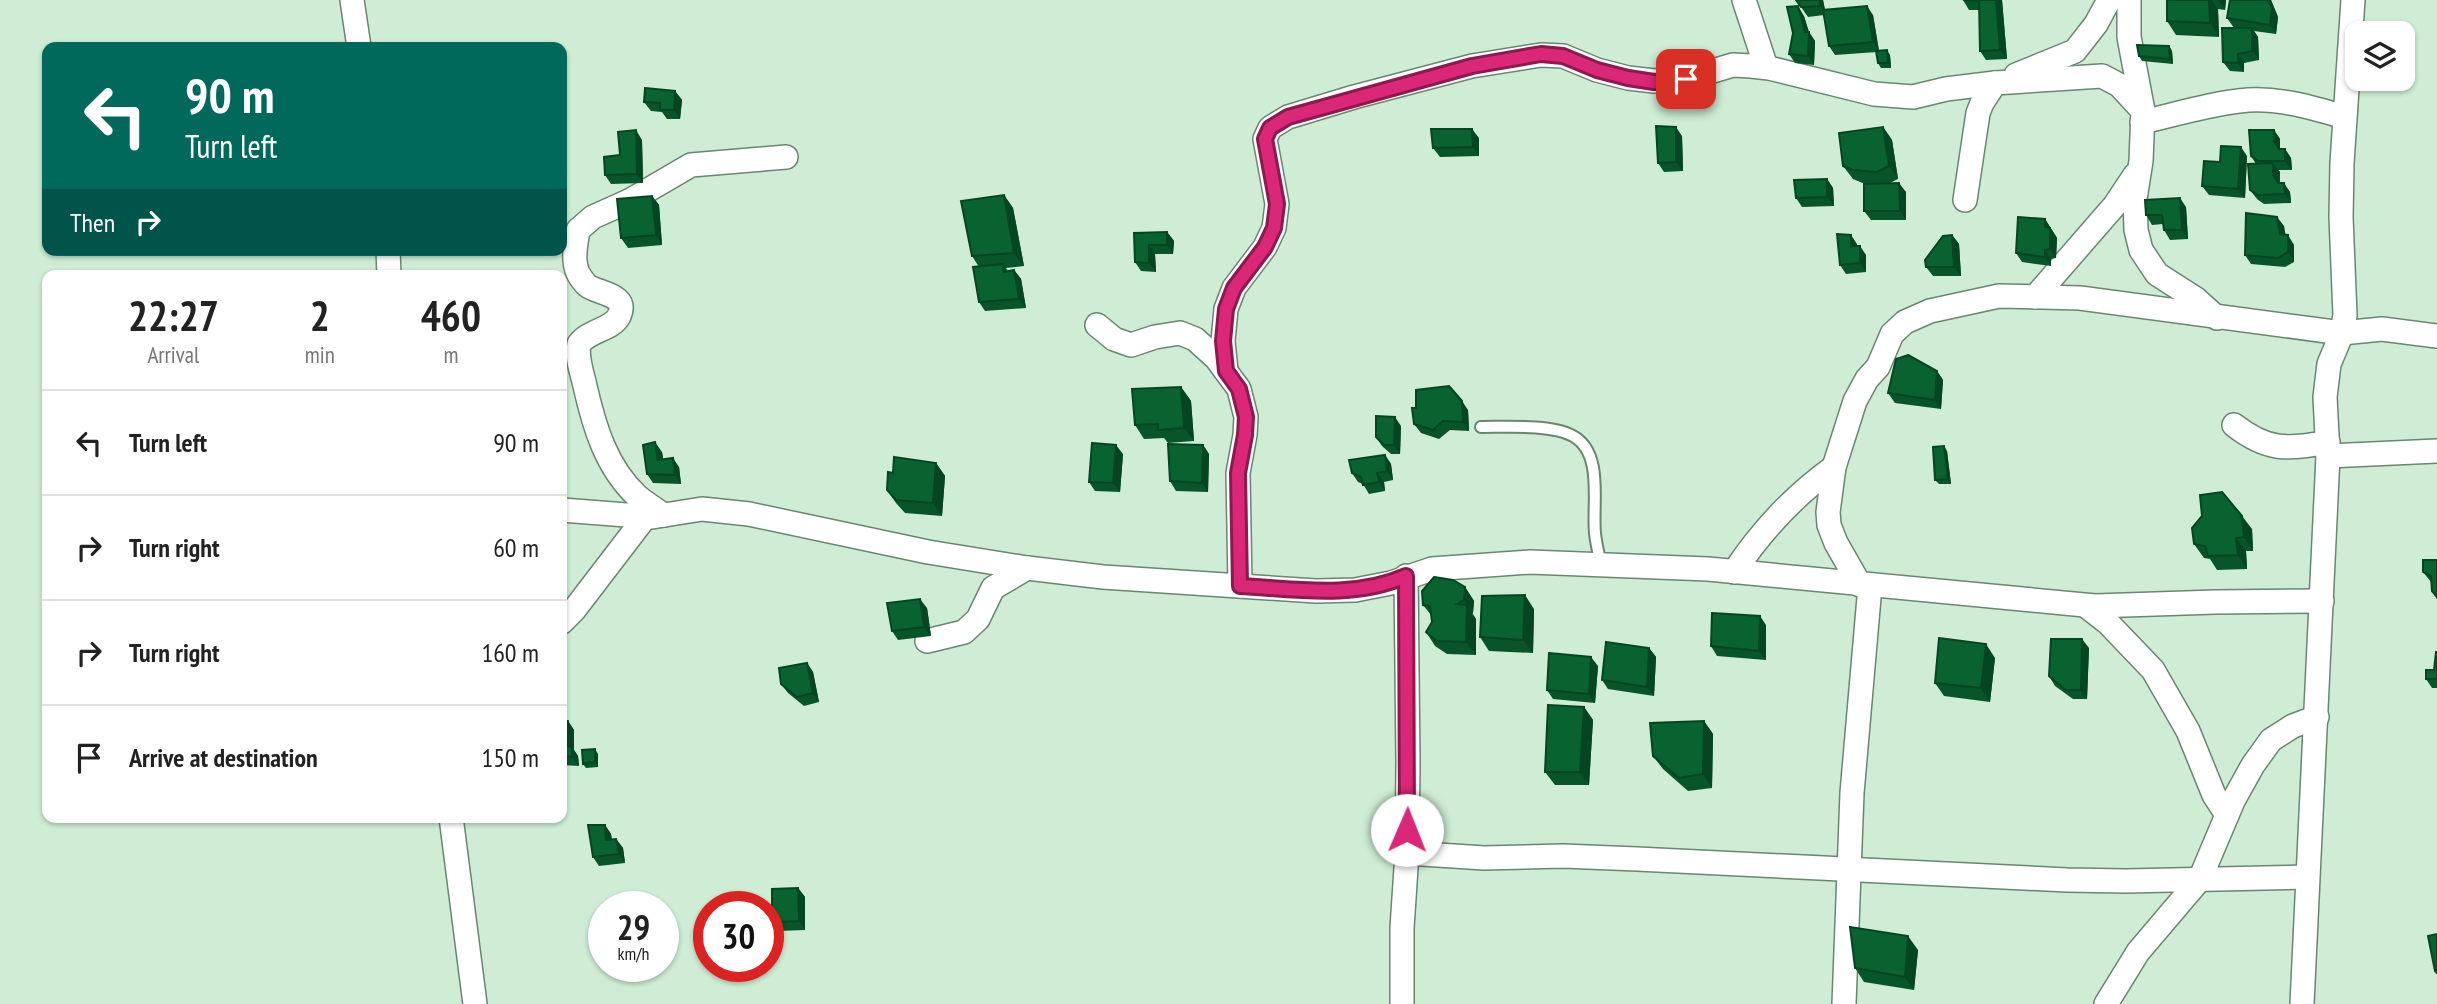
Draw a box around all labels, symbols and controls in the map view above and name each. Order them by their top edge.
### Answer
map controls [2345,21,2415,91]
button: layers [2345,21,2415,91]
pin [1656,49,1716,109]
icon: arrive [1667,60,1705,98]
text: 90 m [185,63,274,127]
icon: left [70,70,161,161]
text: Turn left [185,125,277,167]
icon: right [129,203,167,241]
text: Then [70,206,115,239]
text: 22:27 [128,288,219,343]
text: 2 [310,288,330,343]
text: 460 [421,288,481,343]
text: Arrival [147,340,199,369]
text: min [305,340,335,369]
text: m [443,340,458,369]
icon: left [70,424,108,462]
text: Turn left [129,426,207,459]
text: 90 m [493,426,539,459]
icon: right [70,529,108,567]
text: Turn right [129,531,220,564]
text: 60 m [493,531,539,564]
icon: right [70,634,108,672]
text: Turn right [129,636,220,669]
text: 160 m [481,636,539,669]
icon: arrive [70,739,108,777]
text: Arrive at destination [129,741,318,774]
text: 150 m [481,741,539,774]
position arrow [1370,793,1444,867]
speed limit sign: 30 [693,891,784,982]
text: 29 [617,904,650,950]
text: km/h [618,942,649,965]

